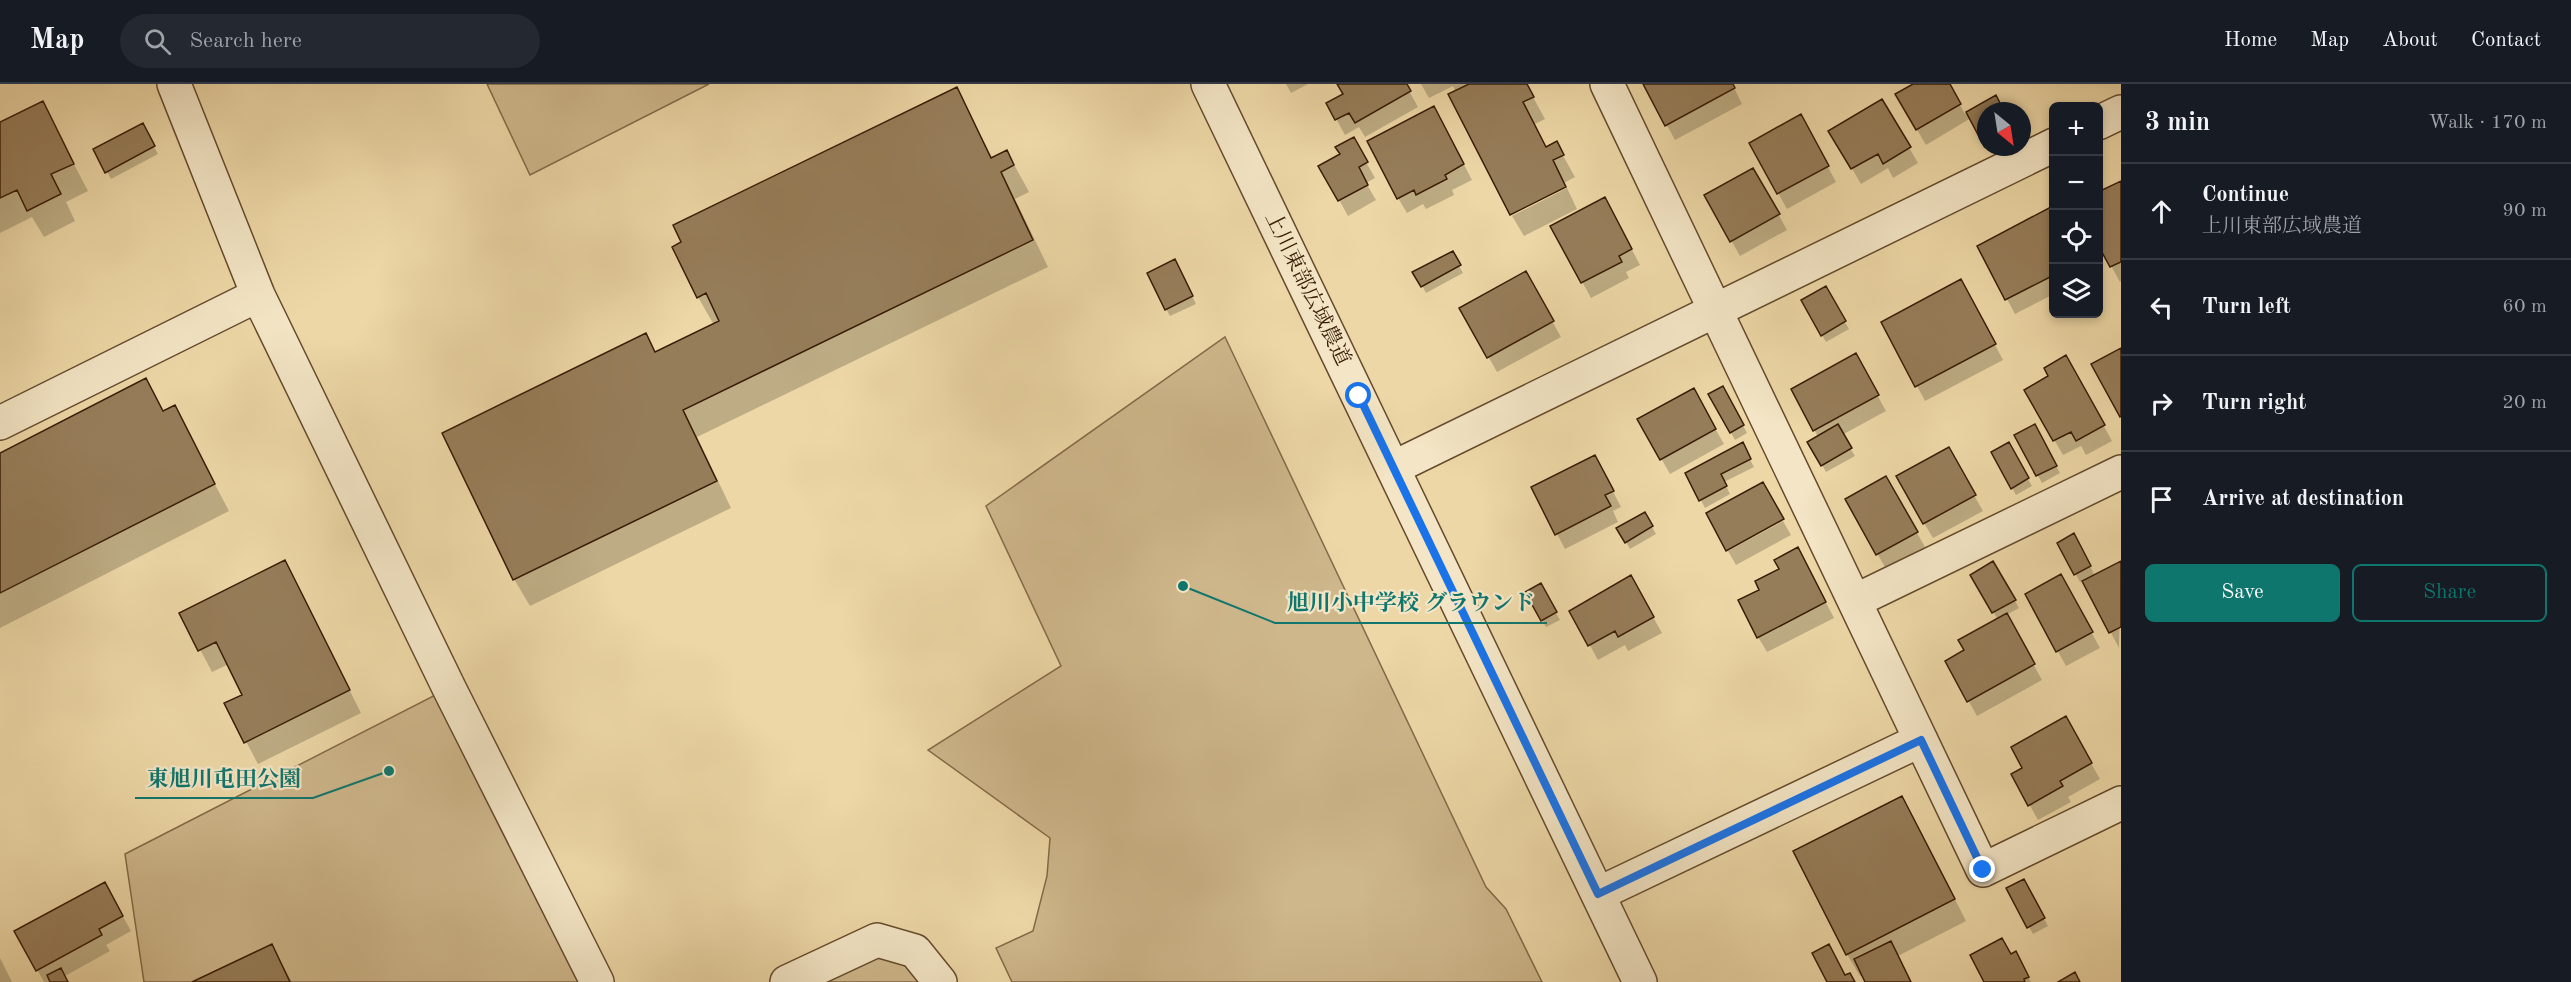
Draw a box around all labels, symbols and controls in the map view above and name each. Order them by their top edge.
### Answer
search box [120,14,540,68]
icon: search [141,25,174,58]
text: Map [30,27,84,55]
text: Search here [189,30,302,52]
text: Home [2224,30,2277,51]
text: Map [2310,30,2349,51]
text: About [2382,30,2438,51]
text: Contact [2471,30,2541,51]
north arrow [1977,102,2031,156]
map controls [2049,102,2103,318]
button: + [2049,102,2103,156]
text: 3 min [2145,110,2210,136]
text: Walk · 170 m [2428,113,2547,133]
button: − [2049,156,2103,210]
text: Continue [2202,184,2289,206]
icon: ahead [2145,195,2178,228]
text: 90 m [2502,201,2547,221]
street label: 上川東部広域農道 [1261,208,1355,369]
button: locate [2049,210,2103,264]
text: 上川東部広域農道 [2202,217,2362,237]
button: layers [2049,264,2103,318]
icon: left [2145,291,2178,324]
text: Turn left [2202,296,2291,318]
text: 60 m [2502,297,2547,317]
route start [1345,382,1371,408]
icon: right [2145,387,2178,420]
text: Turn right [2202,392,2306,414]
text: 20 m [2502,393,2547,413]
icon: arrive [2145,483,2178,516]
text: Arrive at destination [2202,488,2404,510]
button: Save [2145,564,2340,622]
button: Share [2352,564,2547,622]
callout: 旭川小中学校 グラウンド [1275,583,1547,623]
text: 旭川小中学校 グラウンド [1287,591,1535,615]
callout: 東旭川屯田公園 [135,758,313,798]
text: 東旭川屯田公園 [147,767,301,791]
route end [1969,856,1995,882]

